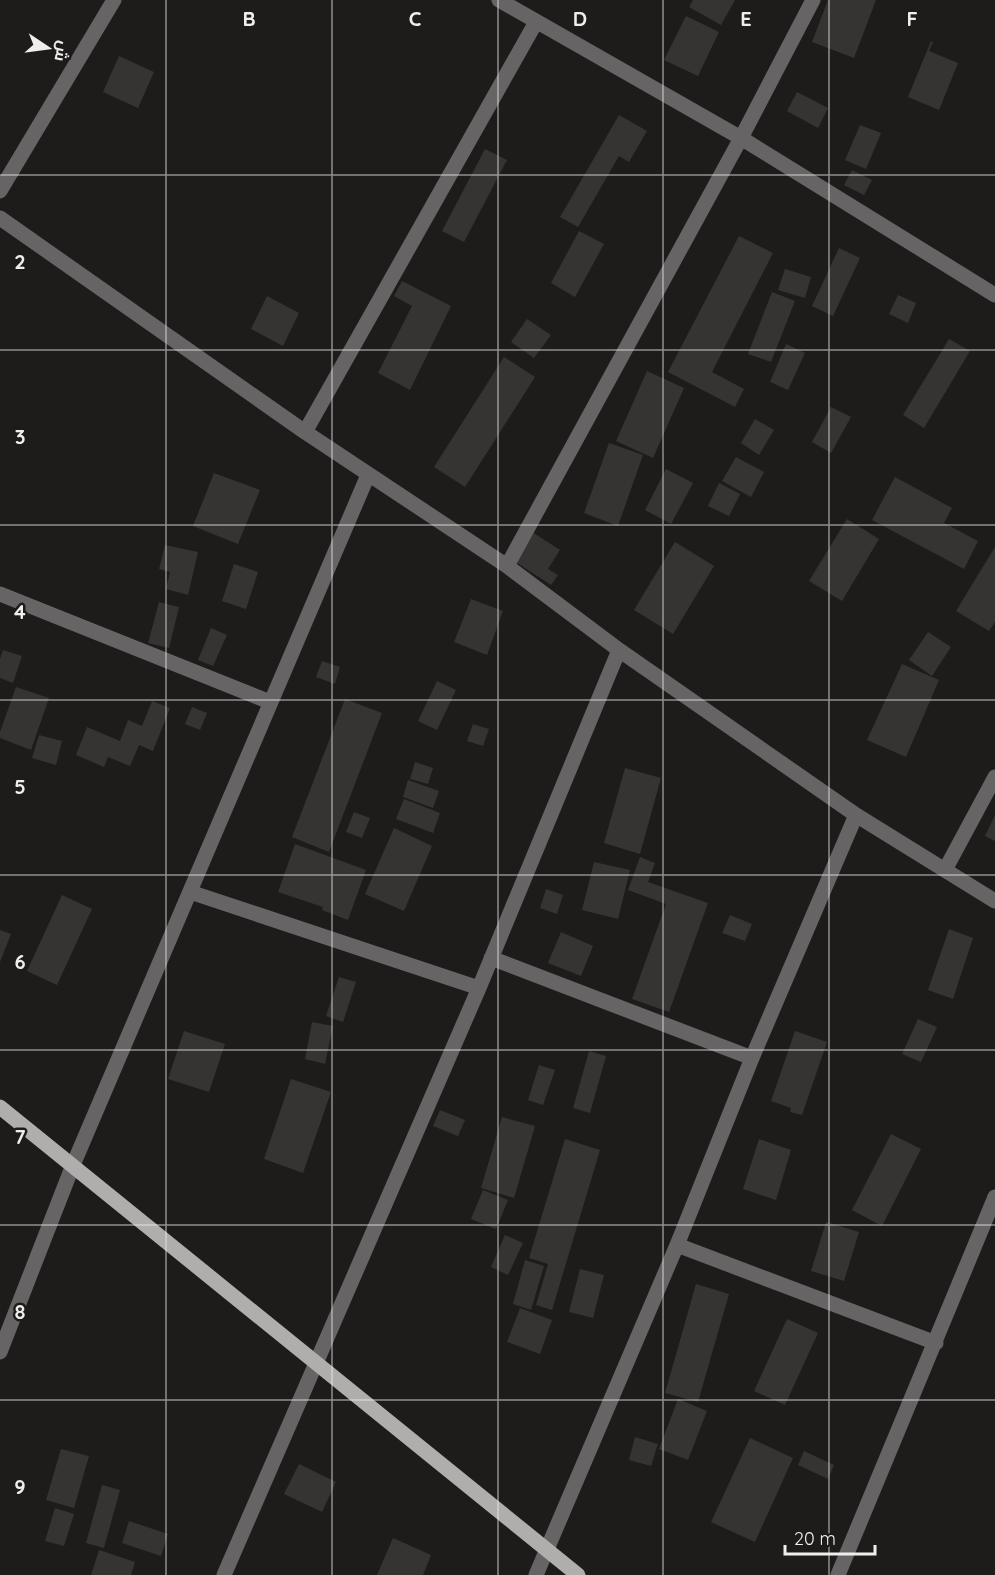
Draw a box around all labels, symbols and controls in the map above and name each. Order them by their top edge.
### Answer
text: B [242,6,256,31]
text: C [409,6,422,31]
text: D [573,6,587,31]
text: E [740,6,752,31]
text: F [906,6,918,31]
north arrow [18,18,78,78]
text: ش [51,39,75,64]
text: 2 [14,249,26,274]
text: 3 [15,424,25,449]
text: 4 [14,599,26,624]
text: 5 [14,774,26,799]
text: 6 [14,949,26,974]
text: 7 [15,1124,26,1149]
text: 8 [15,1299,26,1324]
text: 9 [14,1474,26,1499]
scale bar [785,1518,875,1556]
text: 20 m [794,1527,836,1550]

